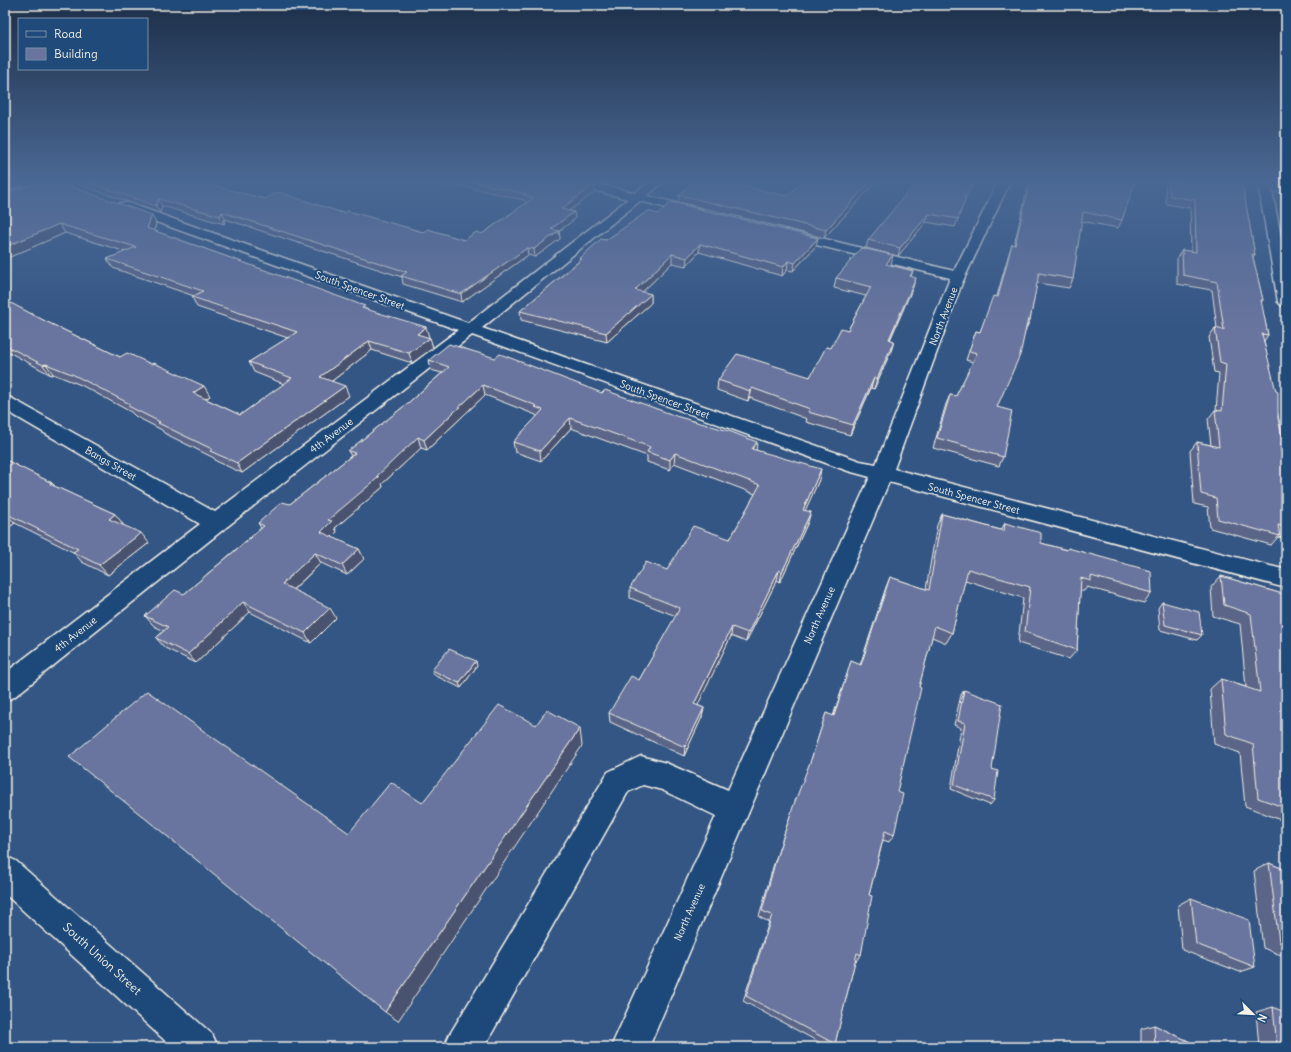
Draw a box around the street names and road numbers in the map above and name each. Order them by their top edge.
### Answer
street label: South Spencer Street [313,268,407,313]
street label: North Avenue [926,285,961,347]
street label: South Spencer Street [618,377,712,422]
street label: 4th Avenue [307,415,356,456]
street label: Bangs Street [83,443,139,484]
street label: South Spencer Street [927,480,1022,517]
street label: North Avenue [801,584,838,646]
street label: 4th Avenue [51,614,99,655]
street label: North Avenue [671,881,708,943]
street label: South Union Street [60,919,145,998]

